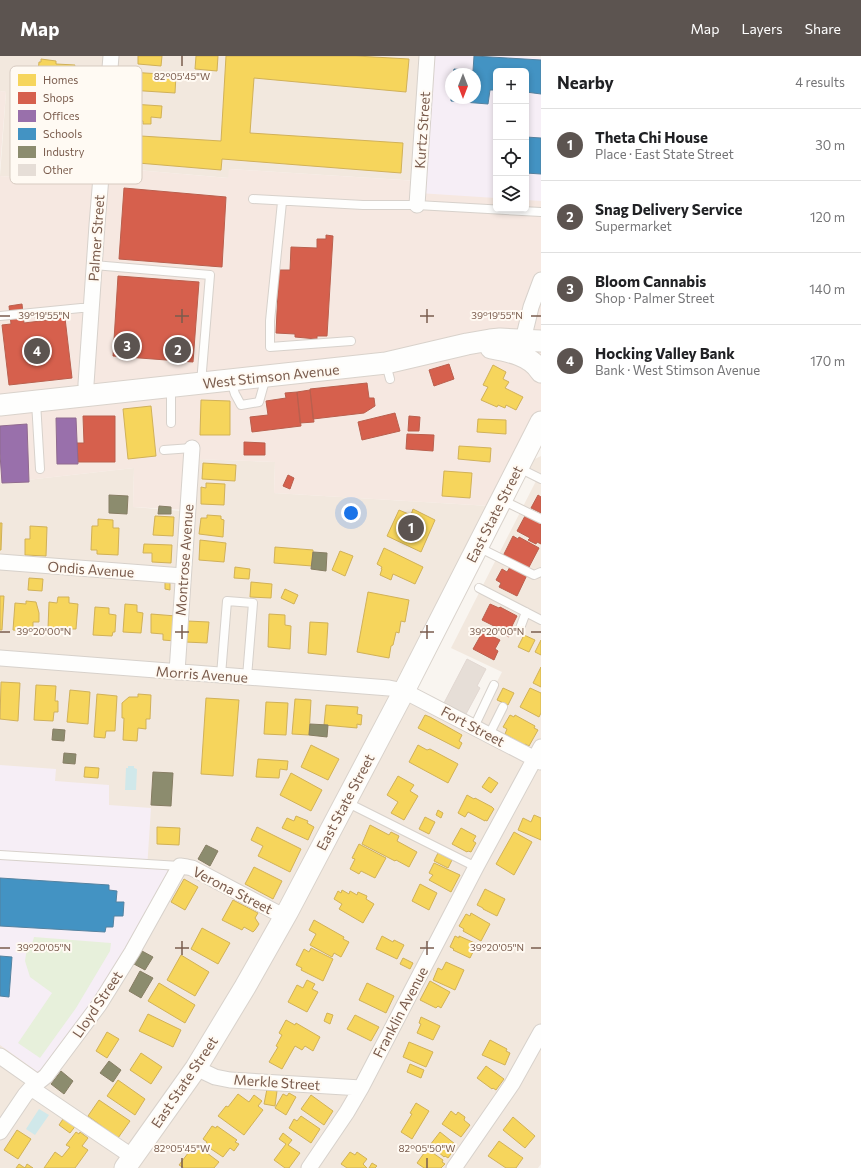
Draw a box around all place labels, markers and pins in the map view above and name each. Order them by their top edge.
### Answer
pin: 3 [114,331,140,361]
pin: 2 [165,335,191,365]
pin: 4 [24,336,50,366]
pin: 1 [398,513,424,543]

